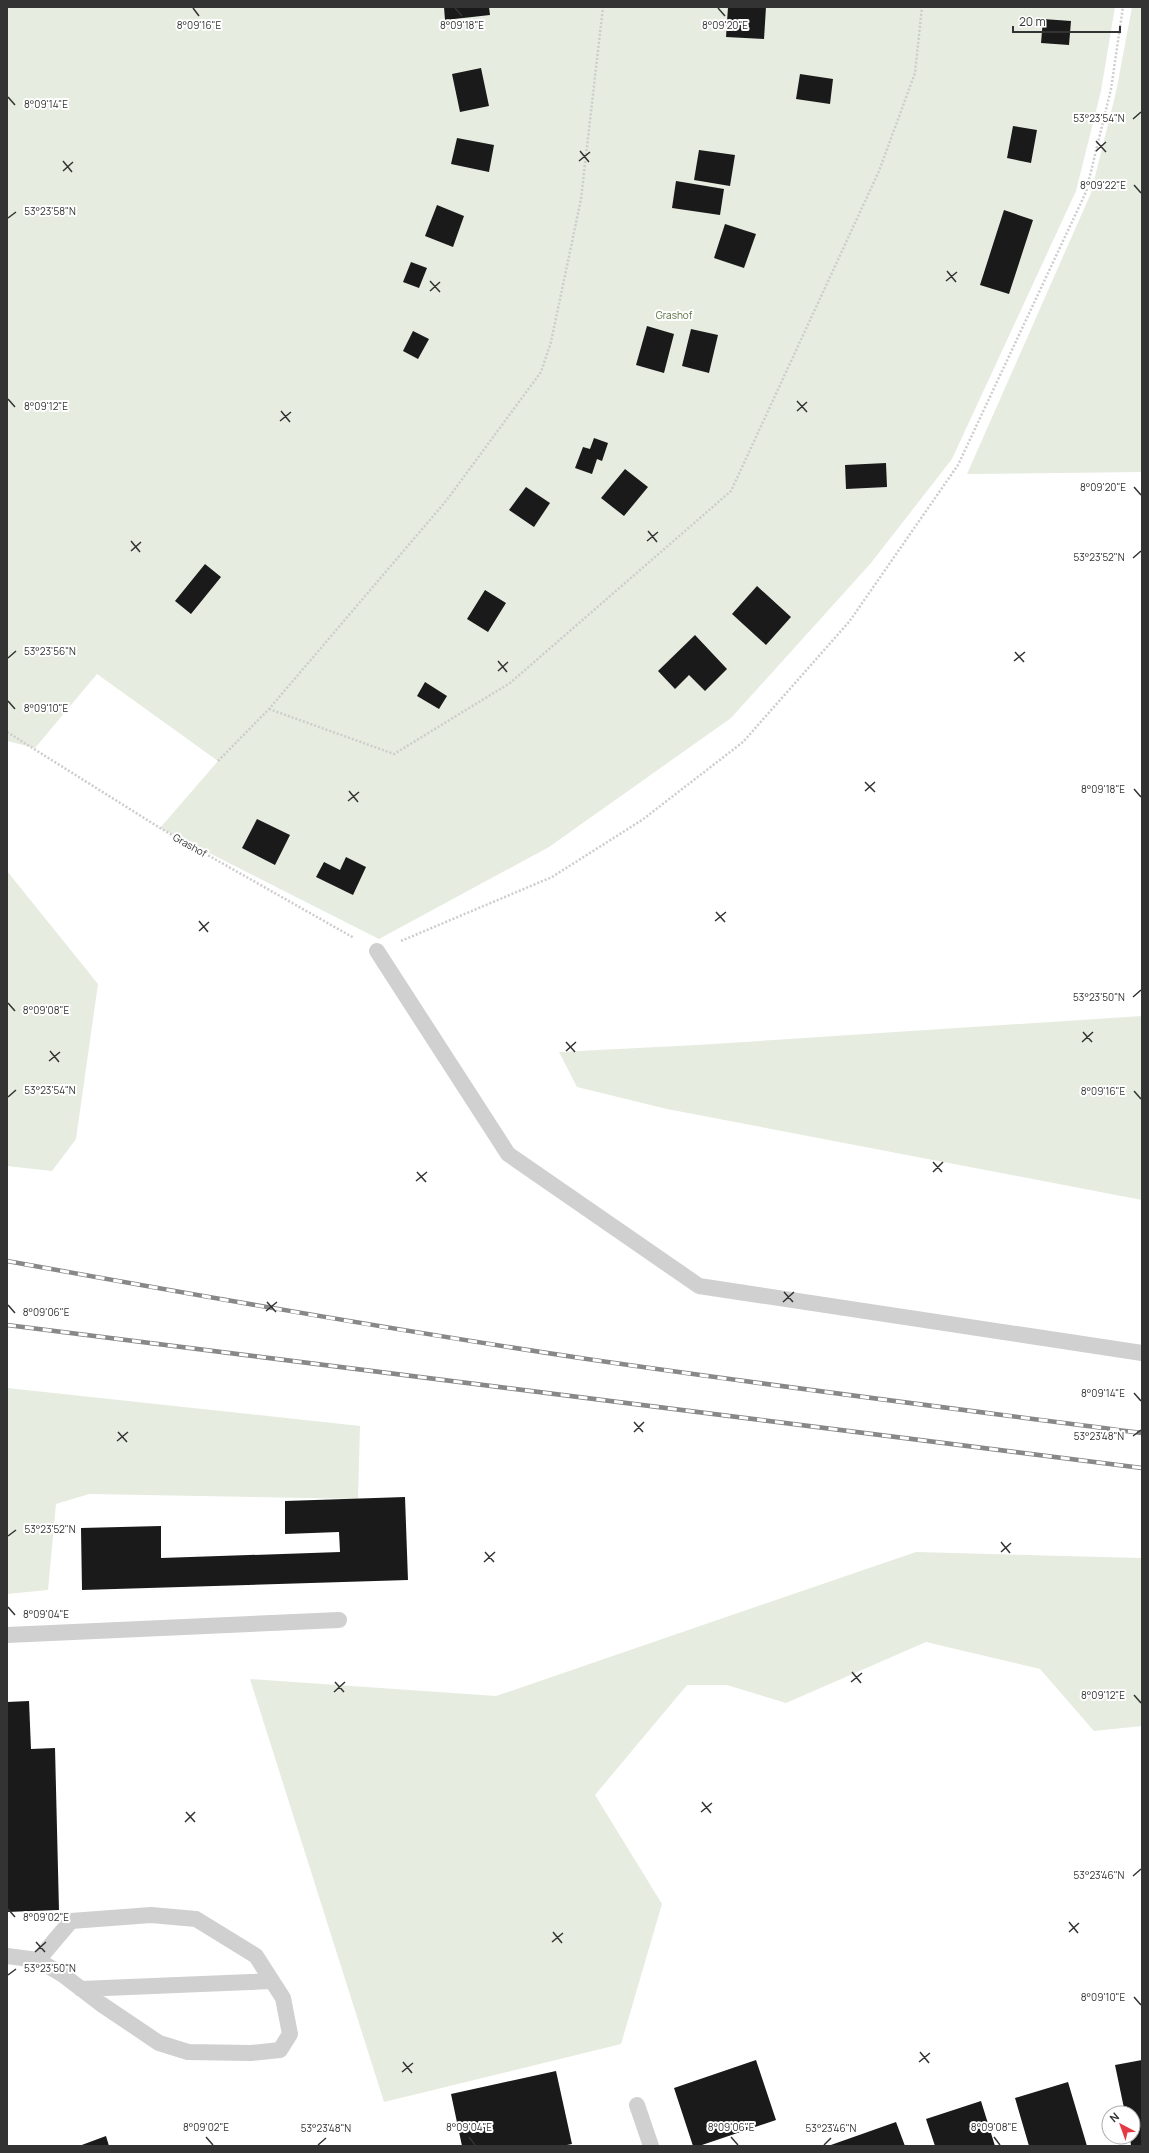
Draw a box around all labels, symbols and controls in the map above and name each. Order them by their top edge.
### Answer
scale bar [1013,8,1120,34]
text: 20 m [1019,13,1046,30]
text: 8°09'16"E [177,18,222,32]
text: 8°09'18"E [440,18,484,32]
text: 8°09'20"E [702,18,748,32]
text: 8°09'14"E [24,97,68,111]
text: 53°23'54"N [1073,111,1125,125]
text: 8°09'22"E [1080,178,1126,192]
text: 53°23'58"N [24,204,76,218]
park label: Grashof [656,308,693,322]
text: 8°09'12"E [24,399,68,413]
text: 8°09'20"E [1080,480,1126,494]
text: 53°23'52"N [1073,550,1125,564]
text: 53°23'56"N [24,644,76,658]
text: 8°09'10"E [24,701,68,715]
text: 8°09'18"E [1081,782,1125,796]
street label: Grashof [171,830,210,860]
text: 53°23'50"N [1073,990,1125,1004]
text: 8°09'08"E [23,1003,69,1017]
text: 53°23'54"N [24,1083,76,1097]
text: 8°09'16"E [1081,1084,1126,1098]
text: 8°09'06"E [23,1305,70,1319]
text: 8°09'14"E [1081,1386,1125,1400]
text: 53°23'48"N [1074,1429,1124,1443]
text: 53°23'52"N [24,1522,76,1536]
text: 8°09'04"E [23,1607,69,1621]
text: 8°09'12"E [1081,1688,1125,1702]
text: 53°23'46"N [1074,1868,1125,1882]
text: 8°09'02"E [23,1910,69,1924]
text: 53°23'50"N [24,1961,76,1975]
text: 8°09'10"E [1081,1990,1125,2004]
north arrow [1101,2105,1141,2145]
text: N [1106,2109,1122,2125]
text: 8°09'02"E [183,2120,229,2134]
text: 8°09'04"E [446,2120,492,2134]
text: 8°09'06"E [708,2120,755,2134]
text: 8°09'08"E [971,2120,1017,2134]
text: 53°23'48"N [301,2121,351,2135]
text: 53°23'46"N [806,2121,857,2135]

